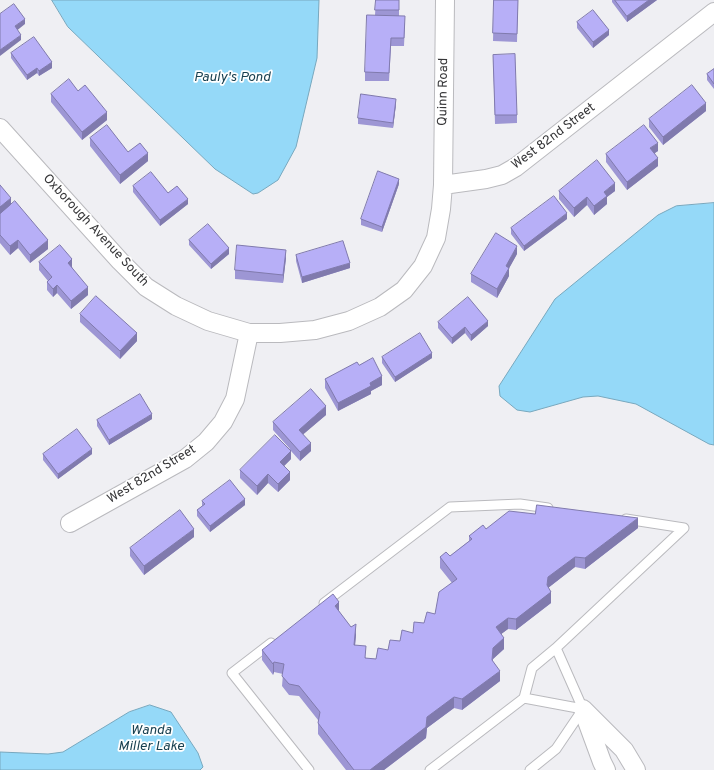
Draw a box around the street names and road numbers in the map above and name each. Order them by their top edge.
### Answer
street label: Quinn Road [436,58,452,126]
street label: West 82nd Street [509,100,599,174]
street label: Oxborough Avenue South [39,172,151,290]
street label: West 82nd Street [105,442,199,508]

